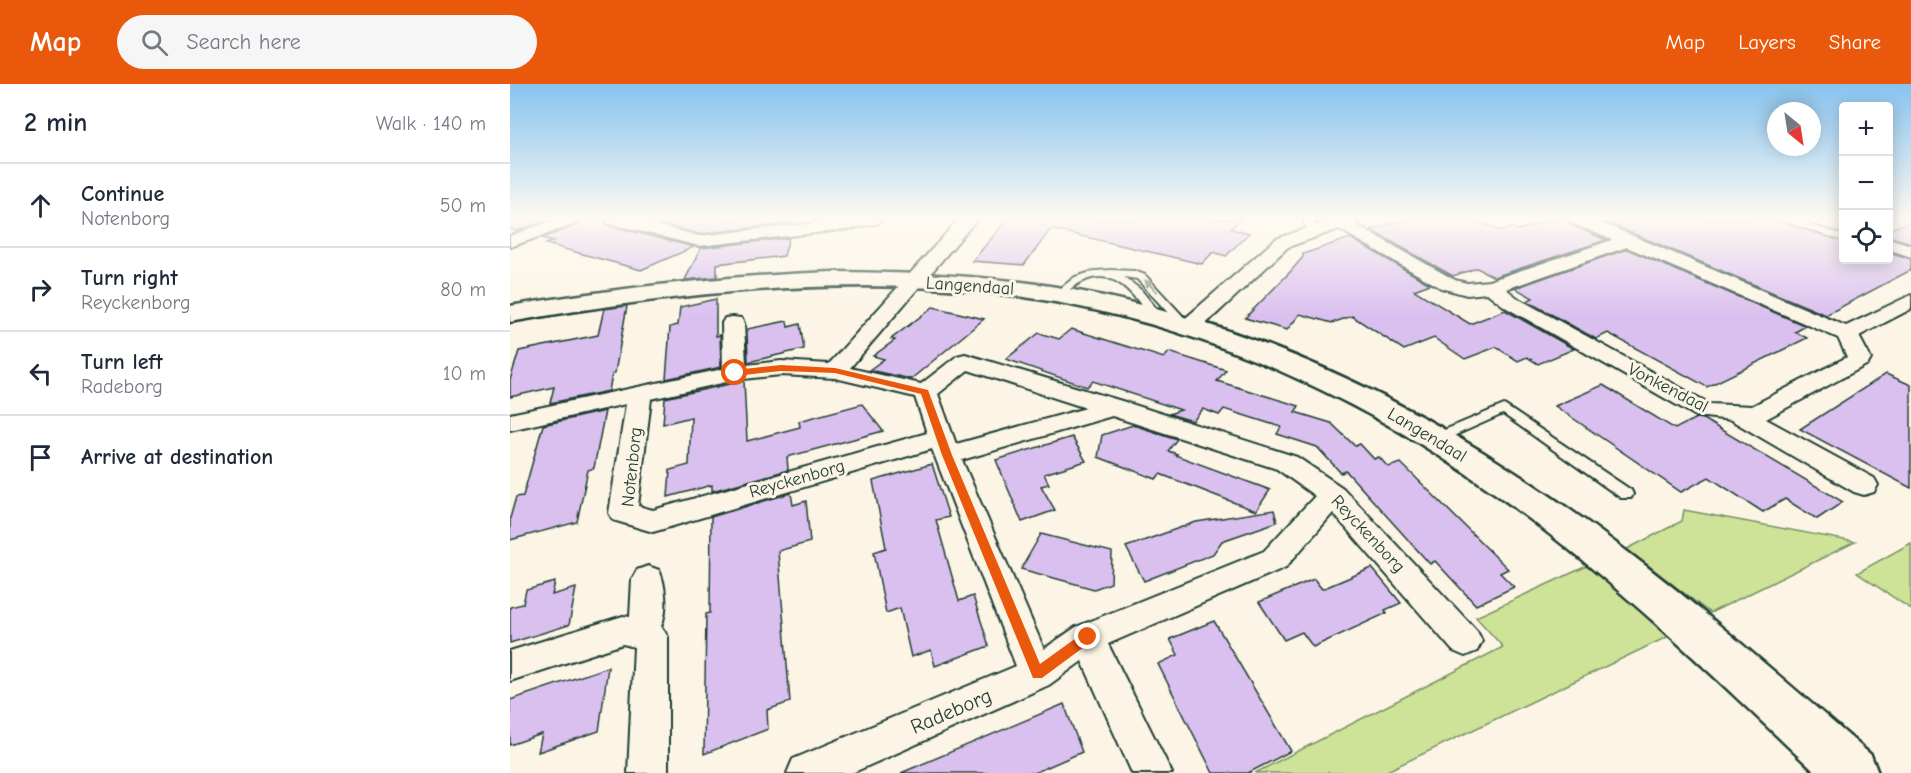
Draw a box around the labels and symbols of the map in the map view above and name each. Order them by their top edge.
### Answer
north arrow [1767,102,1821,156]
street label: Langendaal [925,272,1015,300]
one-way arrow [1145,280,1159,294]
route start [721,359,747,385]
street label: Vonkendaal [1624,359,1712,417]
street label: Langendaal [1384,403,1470,467]
street label: Notenborg [617,426,647,508]
street label: Reyckenborg [747,455,847,503]
street label: Reyckenborg [1327,491,1409,577]
route end [1074,623,1100,649]
street label: Radeborg [907,683,995,739]

